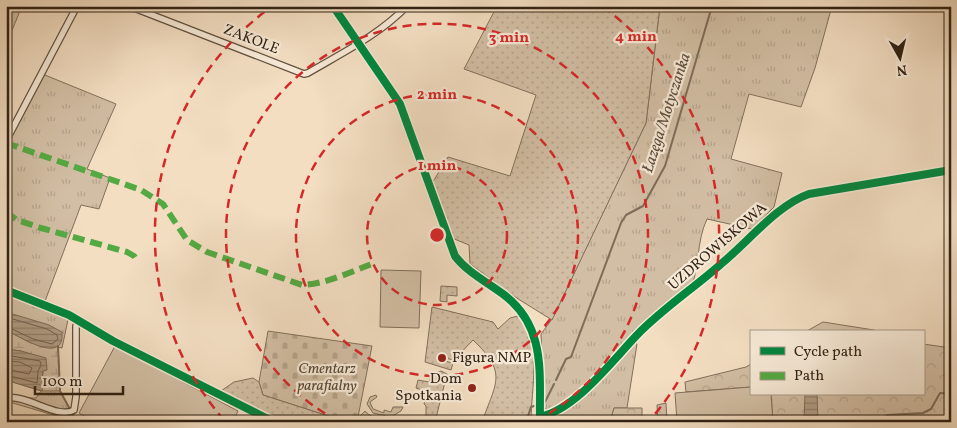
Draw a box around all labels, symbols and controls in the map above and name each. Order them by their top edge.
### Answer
street label: ZAKOLE [220,20,282,60]
text: 4 min [615,27,657,48]
text: 3 min [489,28,529,49]
north arrow [874,32,924,82]
water label: Łazęga/Motyczanka [637,50,697,176]
text: N [895,59,908,80]
text: 2 min [417,85,457,106]
text: 1 min [418,156,456,177]
street label: UZDROWISKOWA [664,198,772,296]
centre of rings [428,226,446,244]
legend [750,330,924,396]
text: Cycle path [794,342,862,363]
place label: Figura NMP [452,348,531,369]
marker: Figura NMP [436,352,448,364]
park label: Cmentarz parafialny [297,359,357,397]
scale bar [35,363,122,395]
text: Path [794,366,824,387]
place label: Dom Spotkania [395,369,462,407]
text: 100 m [42,372,82,393]
marker: Dom Spotkania [466,382,478,394]

